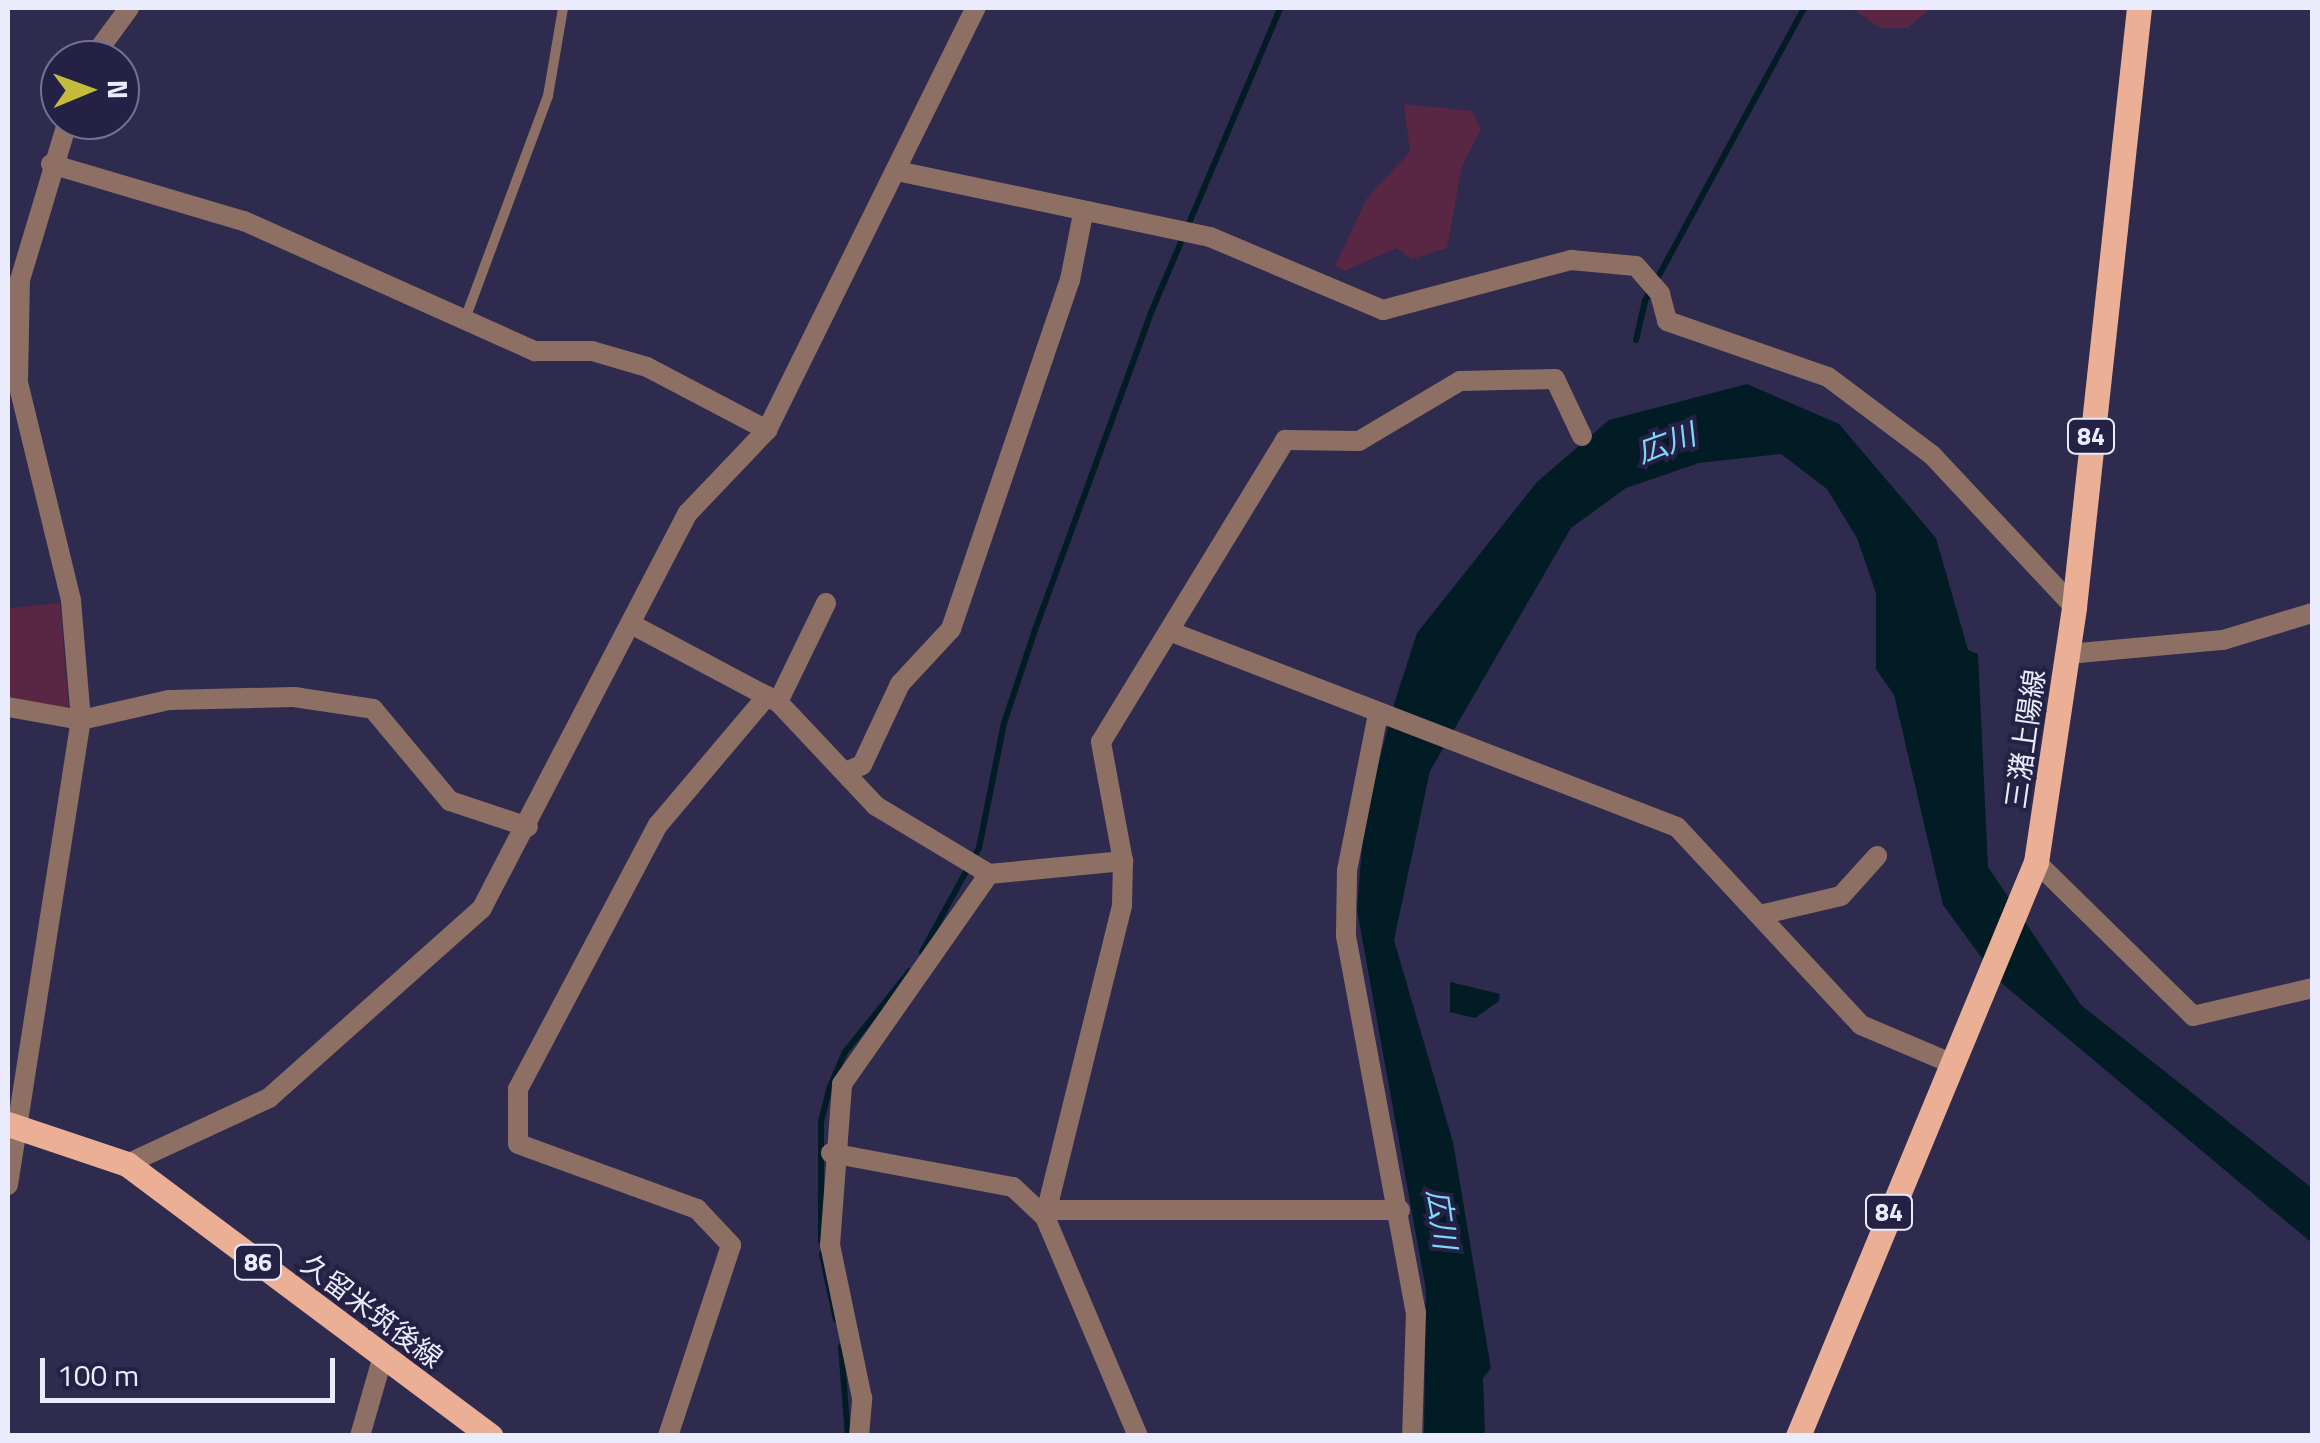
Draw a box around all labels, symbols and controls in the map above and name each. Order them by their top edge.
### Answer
north arrow [40,40,140,140]
text: N [97,79,140,100]
water label: 広川 [1632,416,1700,470]
road number: 84 [2066,416,2116,456]
street label: 三潴上陽線 [1999,667,2051,811]
water label: 広川 [1420,1187,1464,1251]
road number: 84 [1864,1192,1914,1232]
road number: 86 [233,1242,283,1282]
street label: 久留米筑後線 [295,1247,449,1375]
scale bar [45,1338,340,1400]
text: 100 m [57,1352,139,1398]

